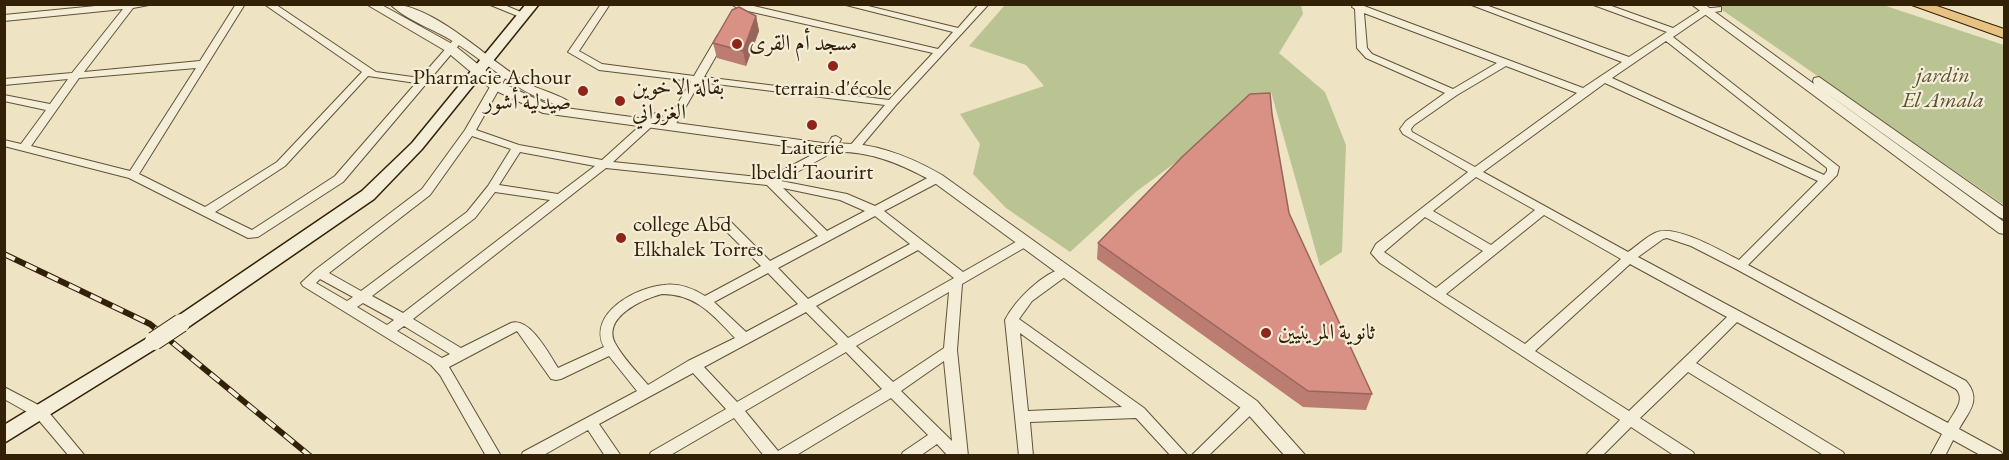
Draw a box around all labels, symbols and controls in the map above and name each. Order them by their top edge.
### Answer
place label: مسجد أم القرى [749,31,857,57]
marker: مسجد أم القرى [730,37,744,51]
marker: terrain d'école [826,59,840,73]
park label: jardin El Amala [1902,63,1984,114]
place label: Pharmacie Achour صيدلية أشور [413,65,571,116]
place label: بقالة الاخوين الغزواني [632,75,724,126]
place label: terrain d'école [774,76,892,102]
marker: Pharmacie Achour صيدلية أشور [576,84,590,98]
marker: بقالة الاخوين الغزواني [613,94,627,108]
marker: Laiterie lbeldi Taourirt [805,118,819,132]
place label: Laiterie lbeldi Taourirt [751,135,873,186]
place label: college Abd Elkhalek Torres [633,212,763,264]
marker: college Abd Elkhalek Torres [614,231,628,245]
place label: ثانوية المرينيين [1278,320,1375,346]
marker: ثانوية المرينيين [1259,326,1273,340]

